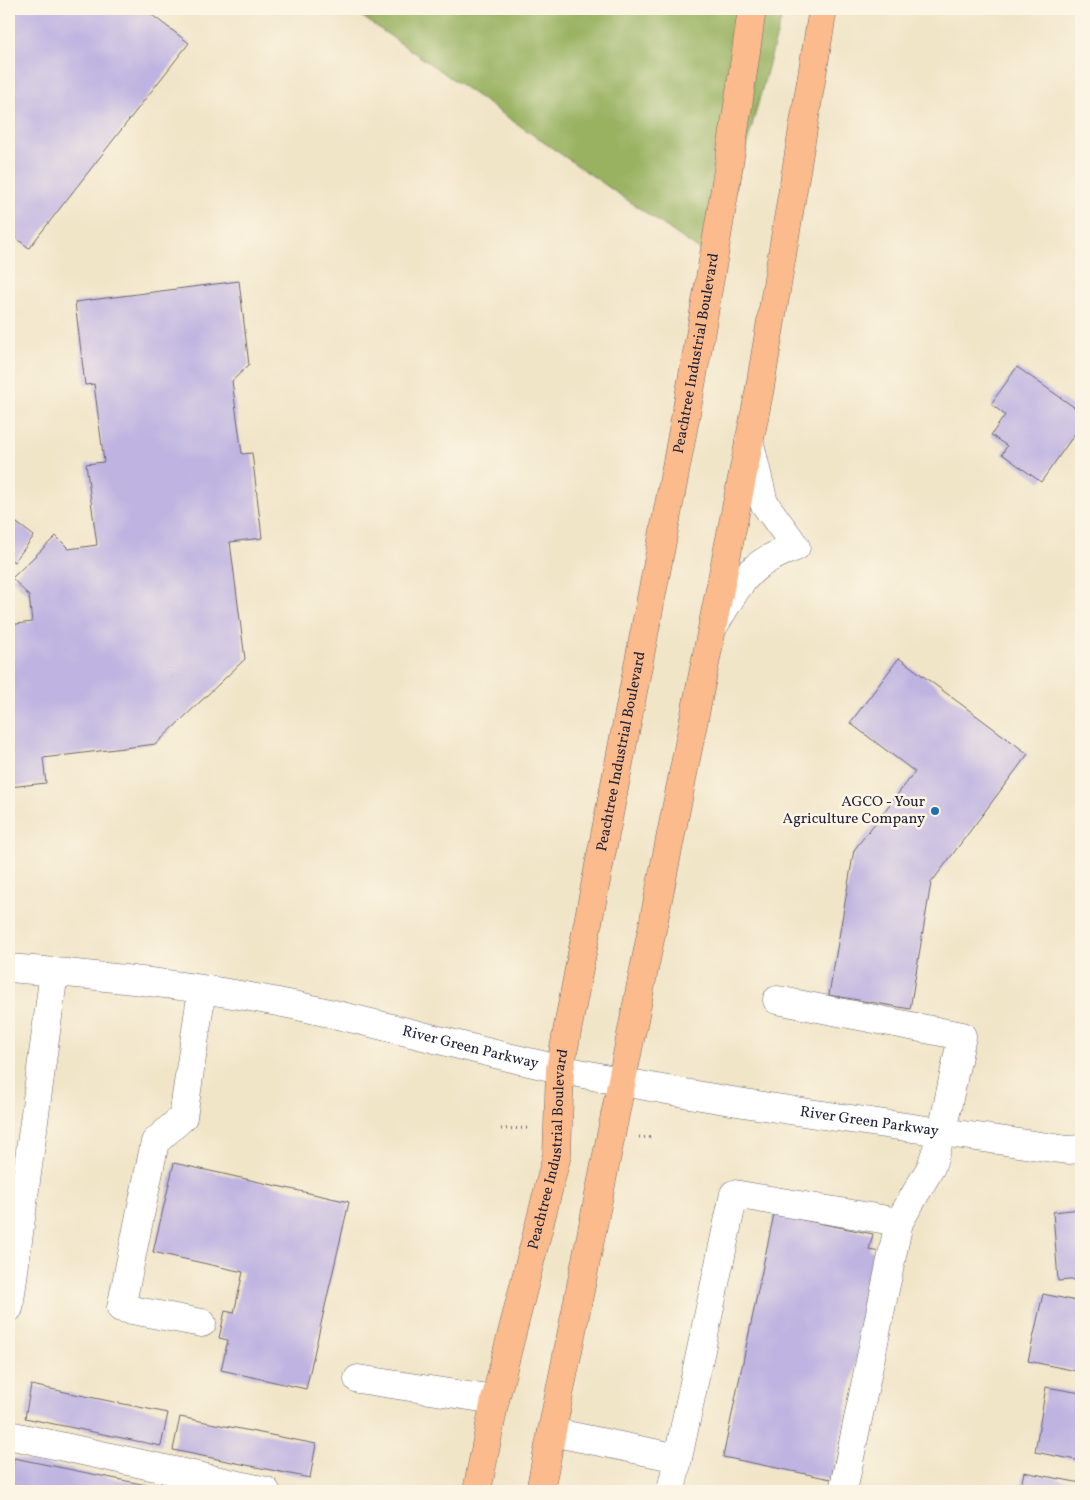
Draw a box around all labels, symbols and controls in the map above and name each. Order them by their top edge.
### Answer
street label: Peachtree Industrial Boulevard [668,252,725,455]
street label: Peachtree Industrial Boulevard [591,650,651,853]
place label: AGCO - Your Agriculture Company [783,792,925,830]
marker: AGCO - Your Agriculture Company [929,805,941,817]
street label: River Green Parkway [400,1021,541,1074]
street label: Peachtree Industrial Boulevard [523,1047,574,1252]
street label: River Green Parkway [798,1101,940,1142]

